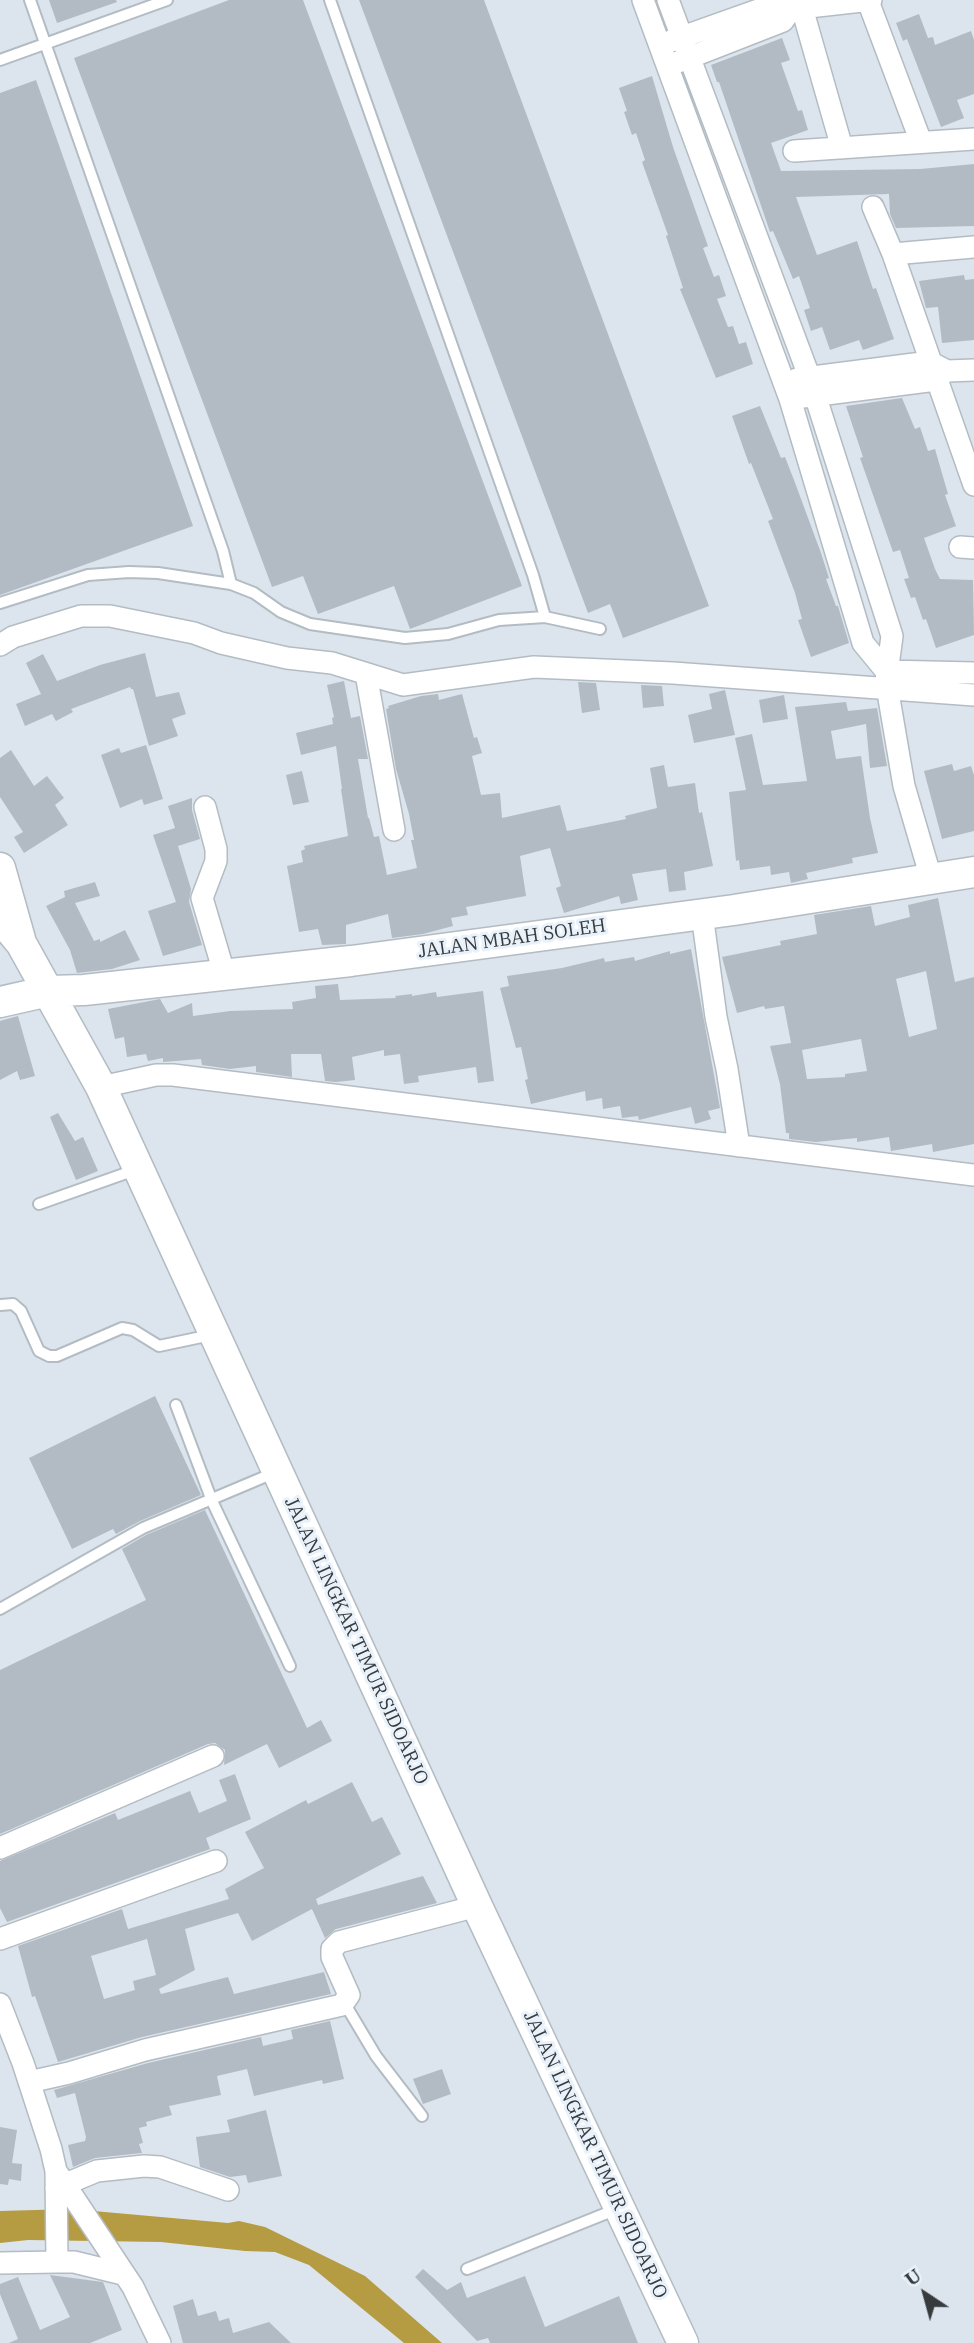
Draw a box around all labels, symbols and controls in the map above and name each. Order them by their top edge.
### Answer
street label: JALAN MBAH SOLEH [417,915,607,963]
street label: JALAN LINGKAR TIMUR SIDOARJO [279,1494,433,1788]
street label: JALAN LINGKAR TIMUR SIDOARJO [518,2008,672,2302]
north arrow [890,2259,960,2329]
text: U [900,2263,926,2291]

